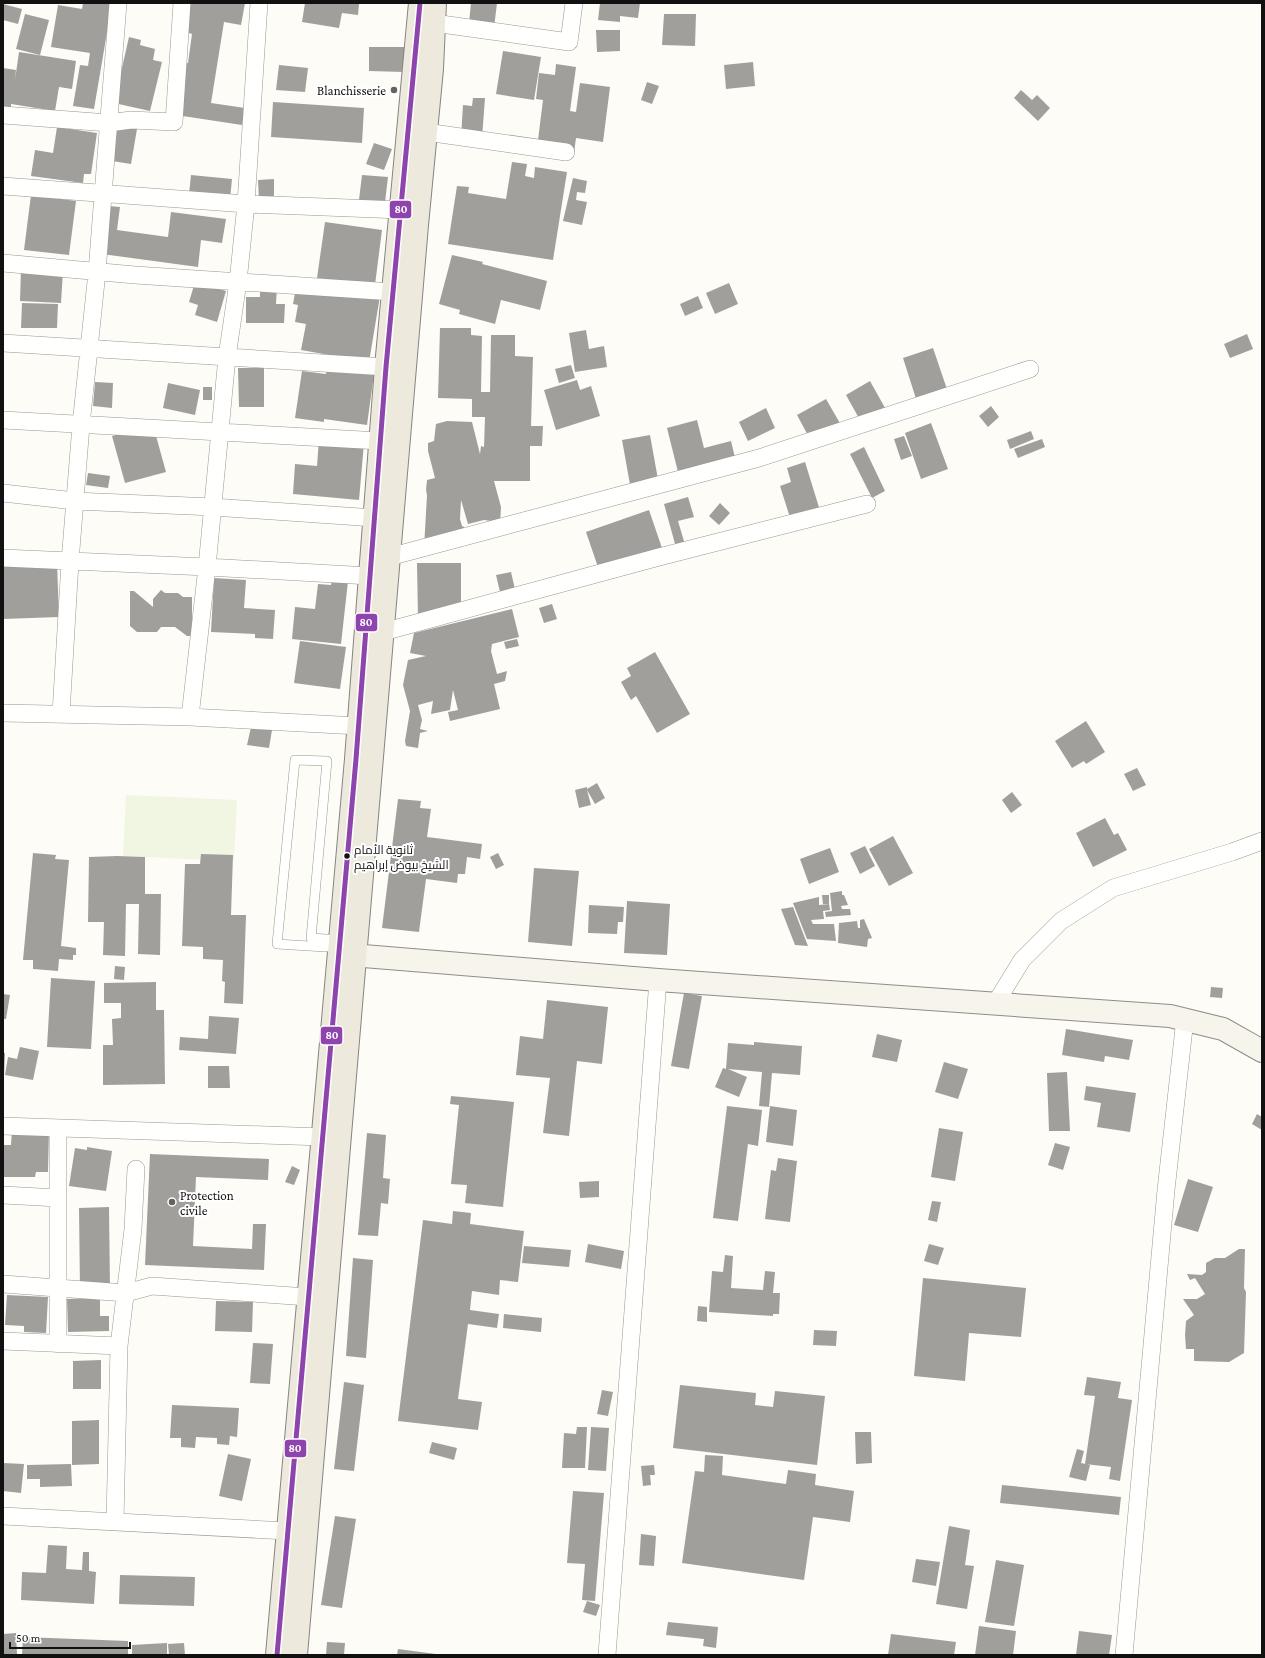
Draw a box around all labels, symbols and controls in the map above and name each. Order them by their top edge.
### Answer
place label: Blanchisserie [317,83,386,98]
marker: Blanchisserie [389,85,399,95]
line badge: 80 [389,200,412,219]
text: 80 [394,203,408,215]
line badge: 80 [355,613,378,632]
text: 80 [359,616,373,628]
place label: ثانوية الأمام الشيخ بيوض إبراهيم [354,843,449,873]
marker: ثانوية الأمام الشيخ بيوض إبراهيم [342,851,352,861]
line badge: 80 [320,1026,343,1045]
text: 80 [325,1029,339,1041]
place label: Protection civile [180,1188,234,1218]
marker: Protection civile [167,1197,177,1207]
line badge: 80 [284,1439,307,1458]
text: 80 [288,1442,302,1454]
scale bar [10,1624,130,1650]
text: 50 m [16,1631,41,1645]

